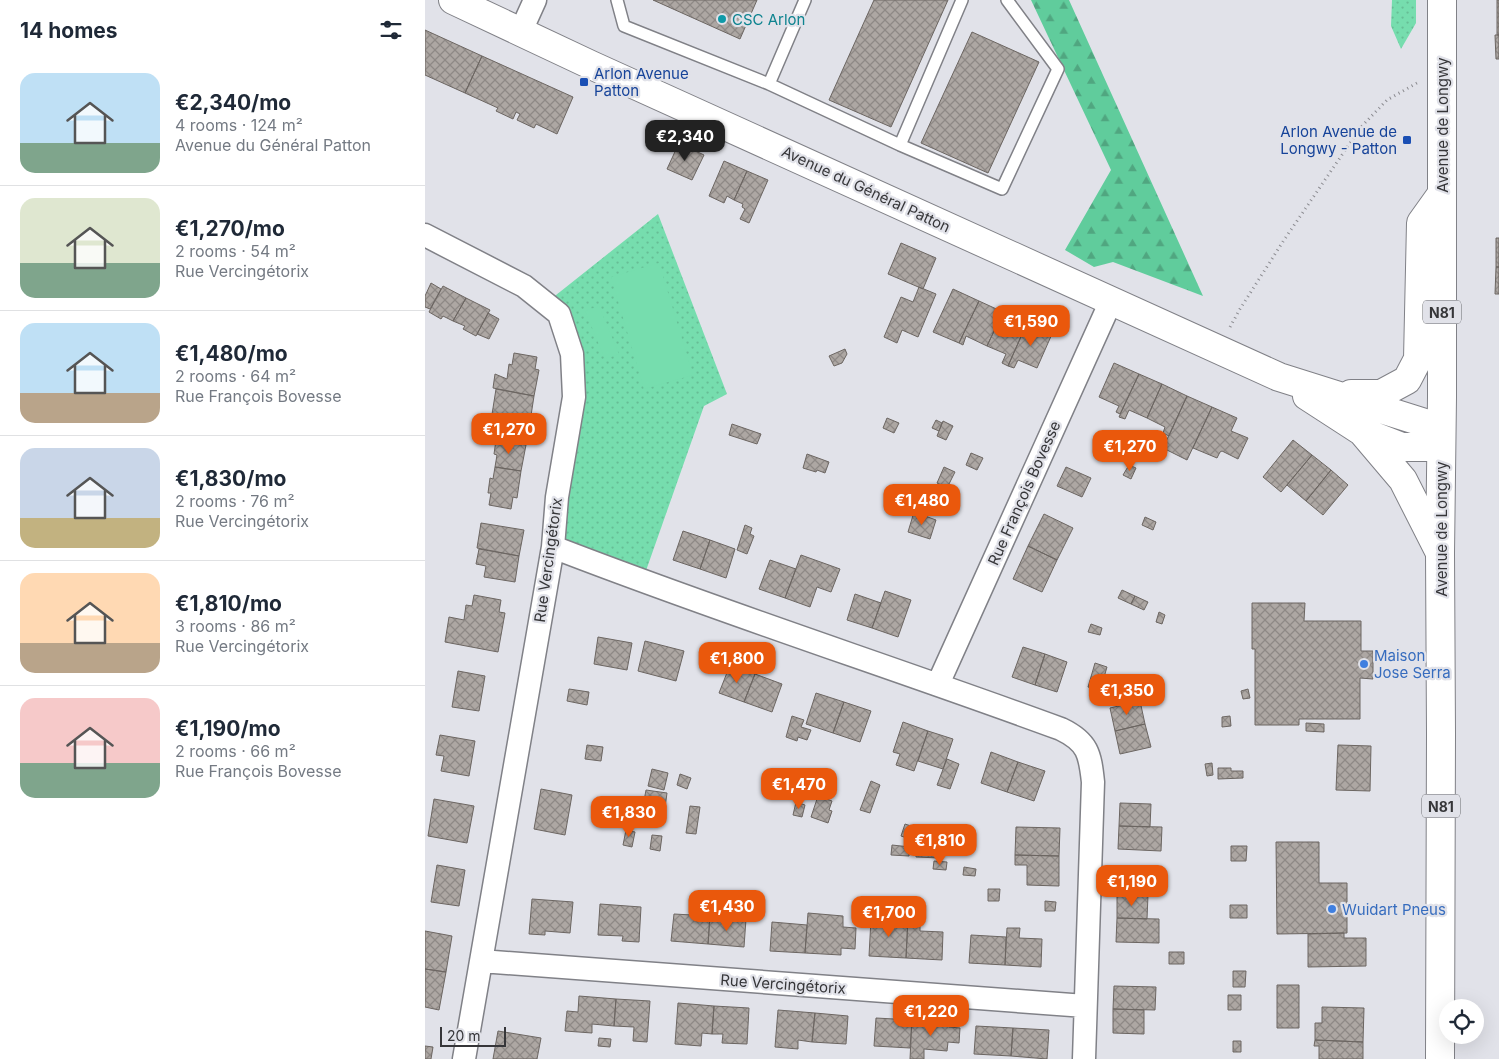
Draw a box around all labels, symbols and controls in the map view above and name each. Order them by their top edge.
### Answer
place label: CSC Arlon [732,10,805,29]
marker: CSC Arlon [716,13,728,25]
icon: filters [377,16,405,44]
text: 14 homes [20,18,118,43]
street label: Avenue de Longwy [1433,57,1452,193]
place label: Arlon Avenue Patton [594,64,689,100]
marker: Arlon Avenue Patton [578,76,590,88]
text: €2,340/mo [175,90,291,115]
icon: home [60,93,120,153]
text: 4 rooms · 124 m² [175,115,303,135]
pin: €2,340 [644,120,726,162]
place label: Arlon Avenue de Longwy - Patton [1280,122,1397,158]
text: €2,340 [656,126,714,146]
marker: Arlon Avenue de Longwy - Patton [1401,134,1413,146]
text: Avenue du Général Patton [175,135,371,155]
street label: Avenue du Général Patton [779,142,953,236]
text: €1,270/mo [175,216,285,241]
icon: home [60,218,120,278]
text: 2 rooms · 54 m² [175,241,296,261]
text: Rue Vercingétorix [175,261,309,281]
road number: N81 [1423,300,1461,324]
pin: €1,590 [990,304,1072,347]
text: €1,590 [1004,311,1058,331]
text: €1,480/mo [175,341,288,366]
icon: home [60,343,120,403]
text: 2 rooms · 64 m² [175,366,296,386]
text: Rue François Bovesse [175,386,342,406]
pin: €1,270 [468,412,550,455]
street label: Rue François Bovesse [984,418,1064,568]
text: €1,270 [482,419,536,439]
pin: €1,270 [1089,430,1171,472]
text: €1,270 [1103,436,1157,456]
street label: Avenue de Longwy [1432,461,1451,597]
text: €1,830/mo [175,466,286,491]
icon: home [60,468,120,528]
pin: €1,480 [881,484,963,526]
text: €1,480 [894,490,950,510]
text: 2 rooms · 76 m² [175,491,295,511]
street label: Rue Vercingétorix [530,496,566,624]
text: Rue Vercingétorix [175,511,309,531]
text: €1,810/mo [175,591,282,616]
icon: home [60,593,120,653]
text: 3 rooms · 86 m² [175,616,296,636]
text: Rue Vercingétorix [175,636,309,656]
pin: €1,800 [696,642,778,684]
place label: Maison Jose Serra [1374,646,1451,682]
text: €1,800 [710,648,764,668]
marker: Maison Jose Serra [1358,658,1370,670]
pin: €1,350 [1086,674,1168,716]
text: €1,350 [1100,680,1154,700]
text: €1,190/mo [175,716,281,741]
icon: home [60,718,120,778]
text: 2 rooms · 66 m² [175,741,296,761]
text: Rue François Bovesse [175,761,342,781]
pin: €1,470 [758,768,840,810]
text: €1,470 [772,774,826,794]
road number: N81 [1422,794,1460,818]
pin: €1,830 [588,796,670,838]
text: €1,830 [602,802,656,822]
pin: €1,810 [899,824,981,866]
text: €1,810 [915,830,965,850]
pin: €1,190 [1091,864,1173,907]
text: €1,190 [1107,871,1157,891]
pin: €1,430 [686,890,768,932]
text: €1,430 [699,896,755,916]
pin: €1,700 [848,896,930,938]
place label: Wuidart Pneus [1342,900,1446,919]
text: €1,700 [862,902,916,922]
marker: Wuidart Pneus [1326,903,1338,915]
street label: Rue Vercingétorix [720,970,846,998]
pin: €1,220 [890,994,972,1037]
map controls [1439,999,1484,1044]
button: locate [1439,999,1484,1044]
text: €1,220 [904,1001,958,1021]
scale bar [440,1024,506,1047]
text: 20 m [447,1027,481,1044]

